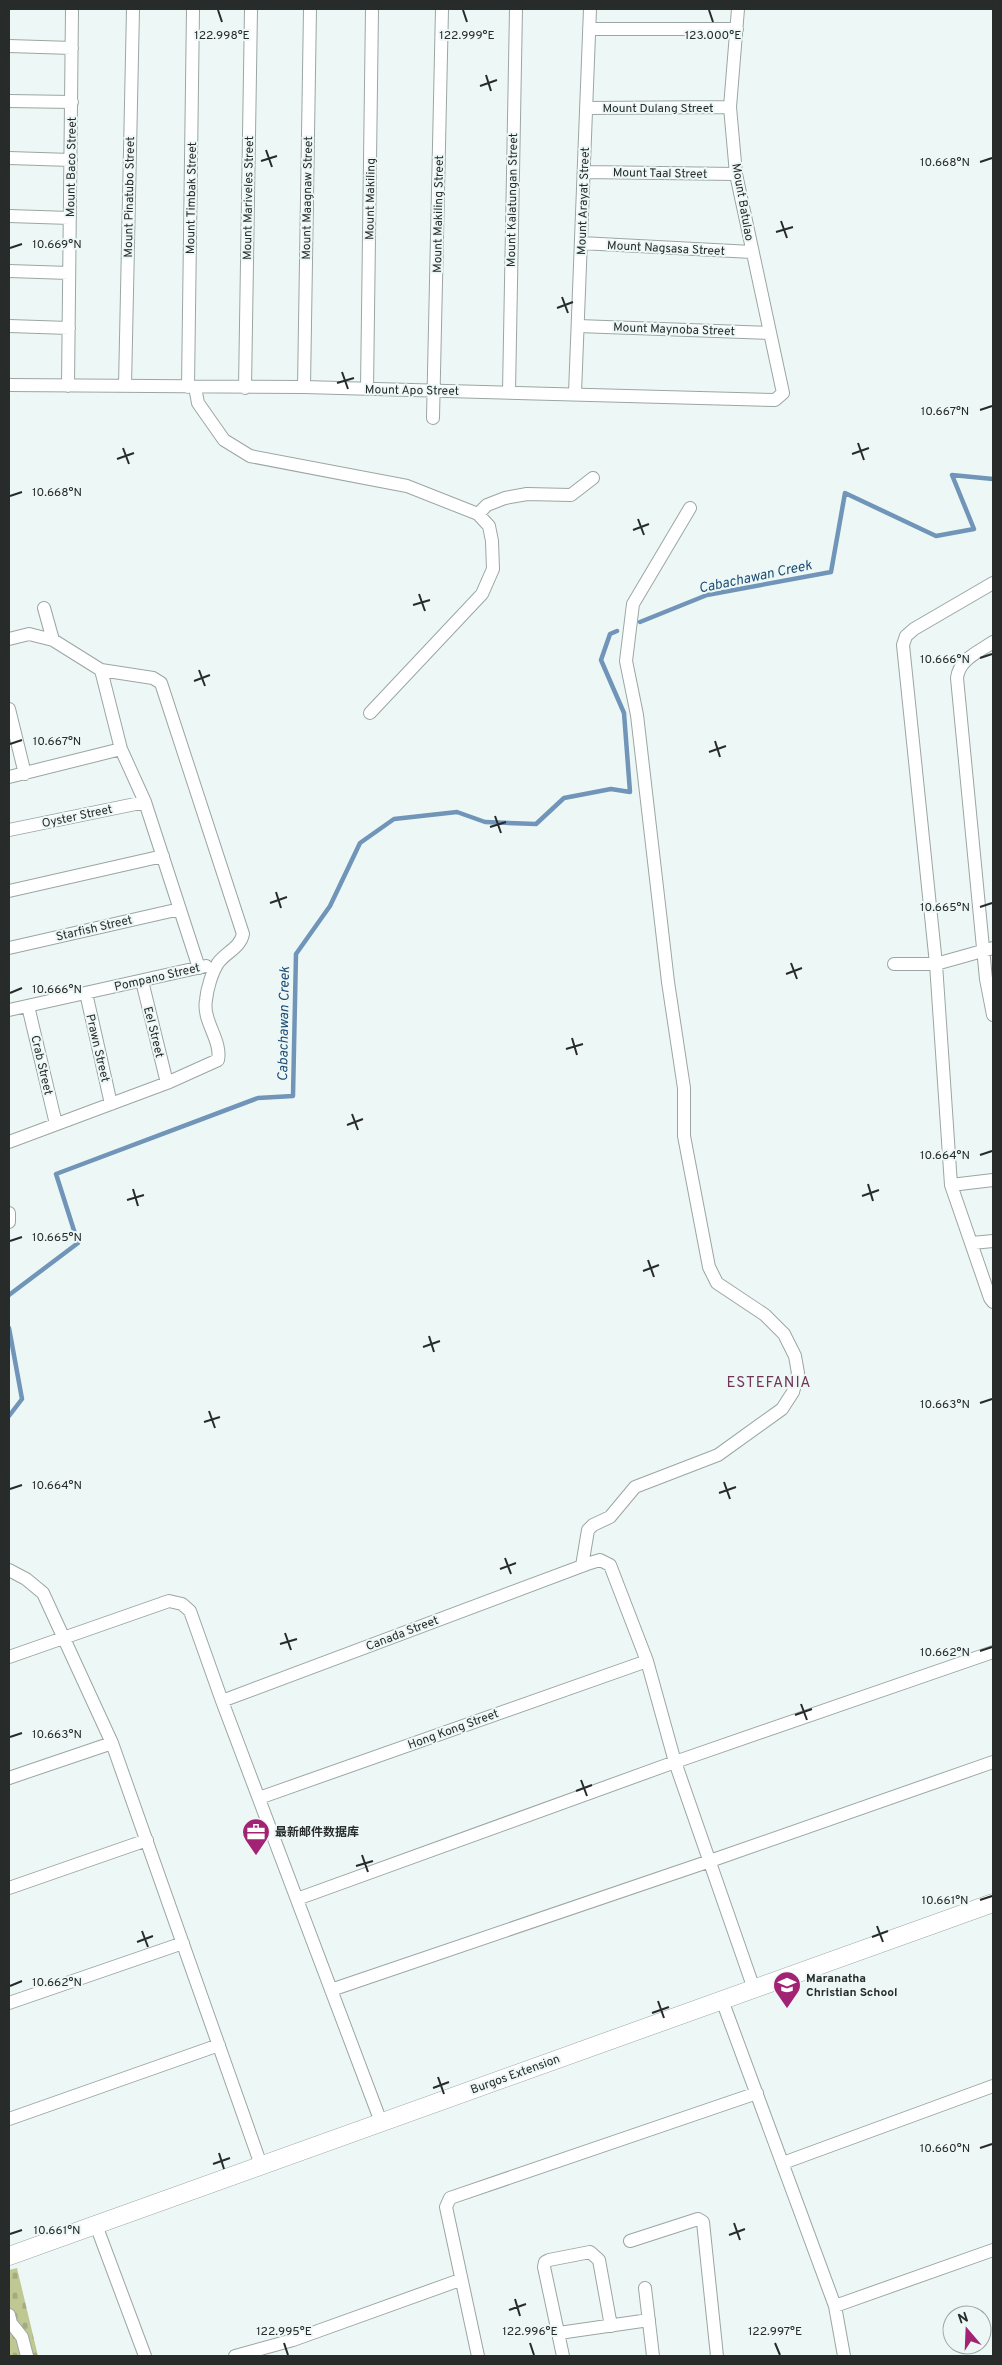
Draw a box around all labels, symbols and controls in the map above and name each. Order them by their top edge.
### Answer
text: 122.998°E [194,28,250,44]
text: 122.999°E [439,28,495,44]
text: 123.000°E [685,28,741,44]
street label: Mount Dulang Street [602,101,714,117]
street label: Mount Baco Street [63,117,81,217]
street label: Mount Kalatungan Street [504,133,522,267]
street label: Mount Pinatubo Street [121,136,139,258]
street label: Mount Mariveles Street [240,136,258,260]
street label: Mount Maagnaw Street [299,136,317,260]
street label: Mount Timbak Street [183,142,201,254]
street label: Mount Arayat Street [574,147,594,255]
street label: Mount Makiling Street [430,155,448,273]
text: 10.668°N [920,155,970,171]
street label: Mount Makiling [362,158,380,240]
street label: Mount Batulao [727,162,757,243]
street label: Mount Taal Street [613,165,707,183]
text: 10.669°N [32,237,82,253]
street label: Mount Nagsasa Street [607,238,725,260]
street label: Mount Maynoba Street [613,320,735,340]
street label: Mount Apo Street [365,382,459,400]
text: 10.667°N [921,404,969,420]
text: 10.668°N [32,485,82,501]
water label: Cabachawan Creek [697,557,814,598]
text: 10.666°N [920,652,970,668]
text: 10.667°N [33,734,81,750]
street label: Oyster Street [40,802,114,832]
text: 10.665°N [920,900,970,916]
street label: Starfish Street [54,912,134,946]
street label: Pompano Street [113,960,202,996]
water label: Cabachawan Creek [275,965,294,1082]
text: 10.666°N [32,982,82,998]
street label: Eel Street [139,1005,167,1060]
street label: Prawn Street [81,1013,113,1084]
street label: Crab Street [26,1034,56,1097]
text: 10.664°N [920,1148,970,1164]
text: 10.665°N [32,1230,82,1246]
district label: ESTEFANIA [726,1374,812,1393]
text: 10.663°N [920,1397,970,1413]
text: 10.664°N [32,1478,82,1494]
street label: Canada Street [364,1613,441,1655]
text: 10.662°N [920,1645,970,1661]
street label: Hong Kong Street [406,1706,501,1754]
text: 10.663°N [32,1727,82,1743]
office icon: 最新邮件数据库 [241,1817,271,1856]
place label: 最新邮件数据库 [275,1825,359,1841]
text: 10.661°N [921,1893,969,1909]
school or university icon: Maranatha Christian School [772,1970,802,2009]
place label: Maranatha Christian School [806,1971,898,2001]
text: 10.662°N [32,1975,82,1991]
street label: Burgos Extension [468,2051,562,2099]
text: 10.660°N [920,2141,970,2157]
text: 10.661°N [33,2223,81,2239]
north arrow [942,2305,992,2355]
text: N [956,2309,971,2329]
text: 122.995°E [256,2324,312,2340]
text: 122.996°E [502,2324,558,2340]
text: 122.997°E [748,2324,802,2340]

